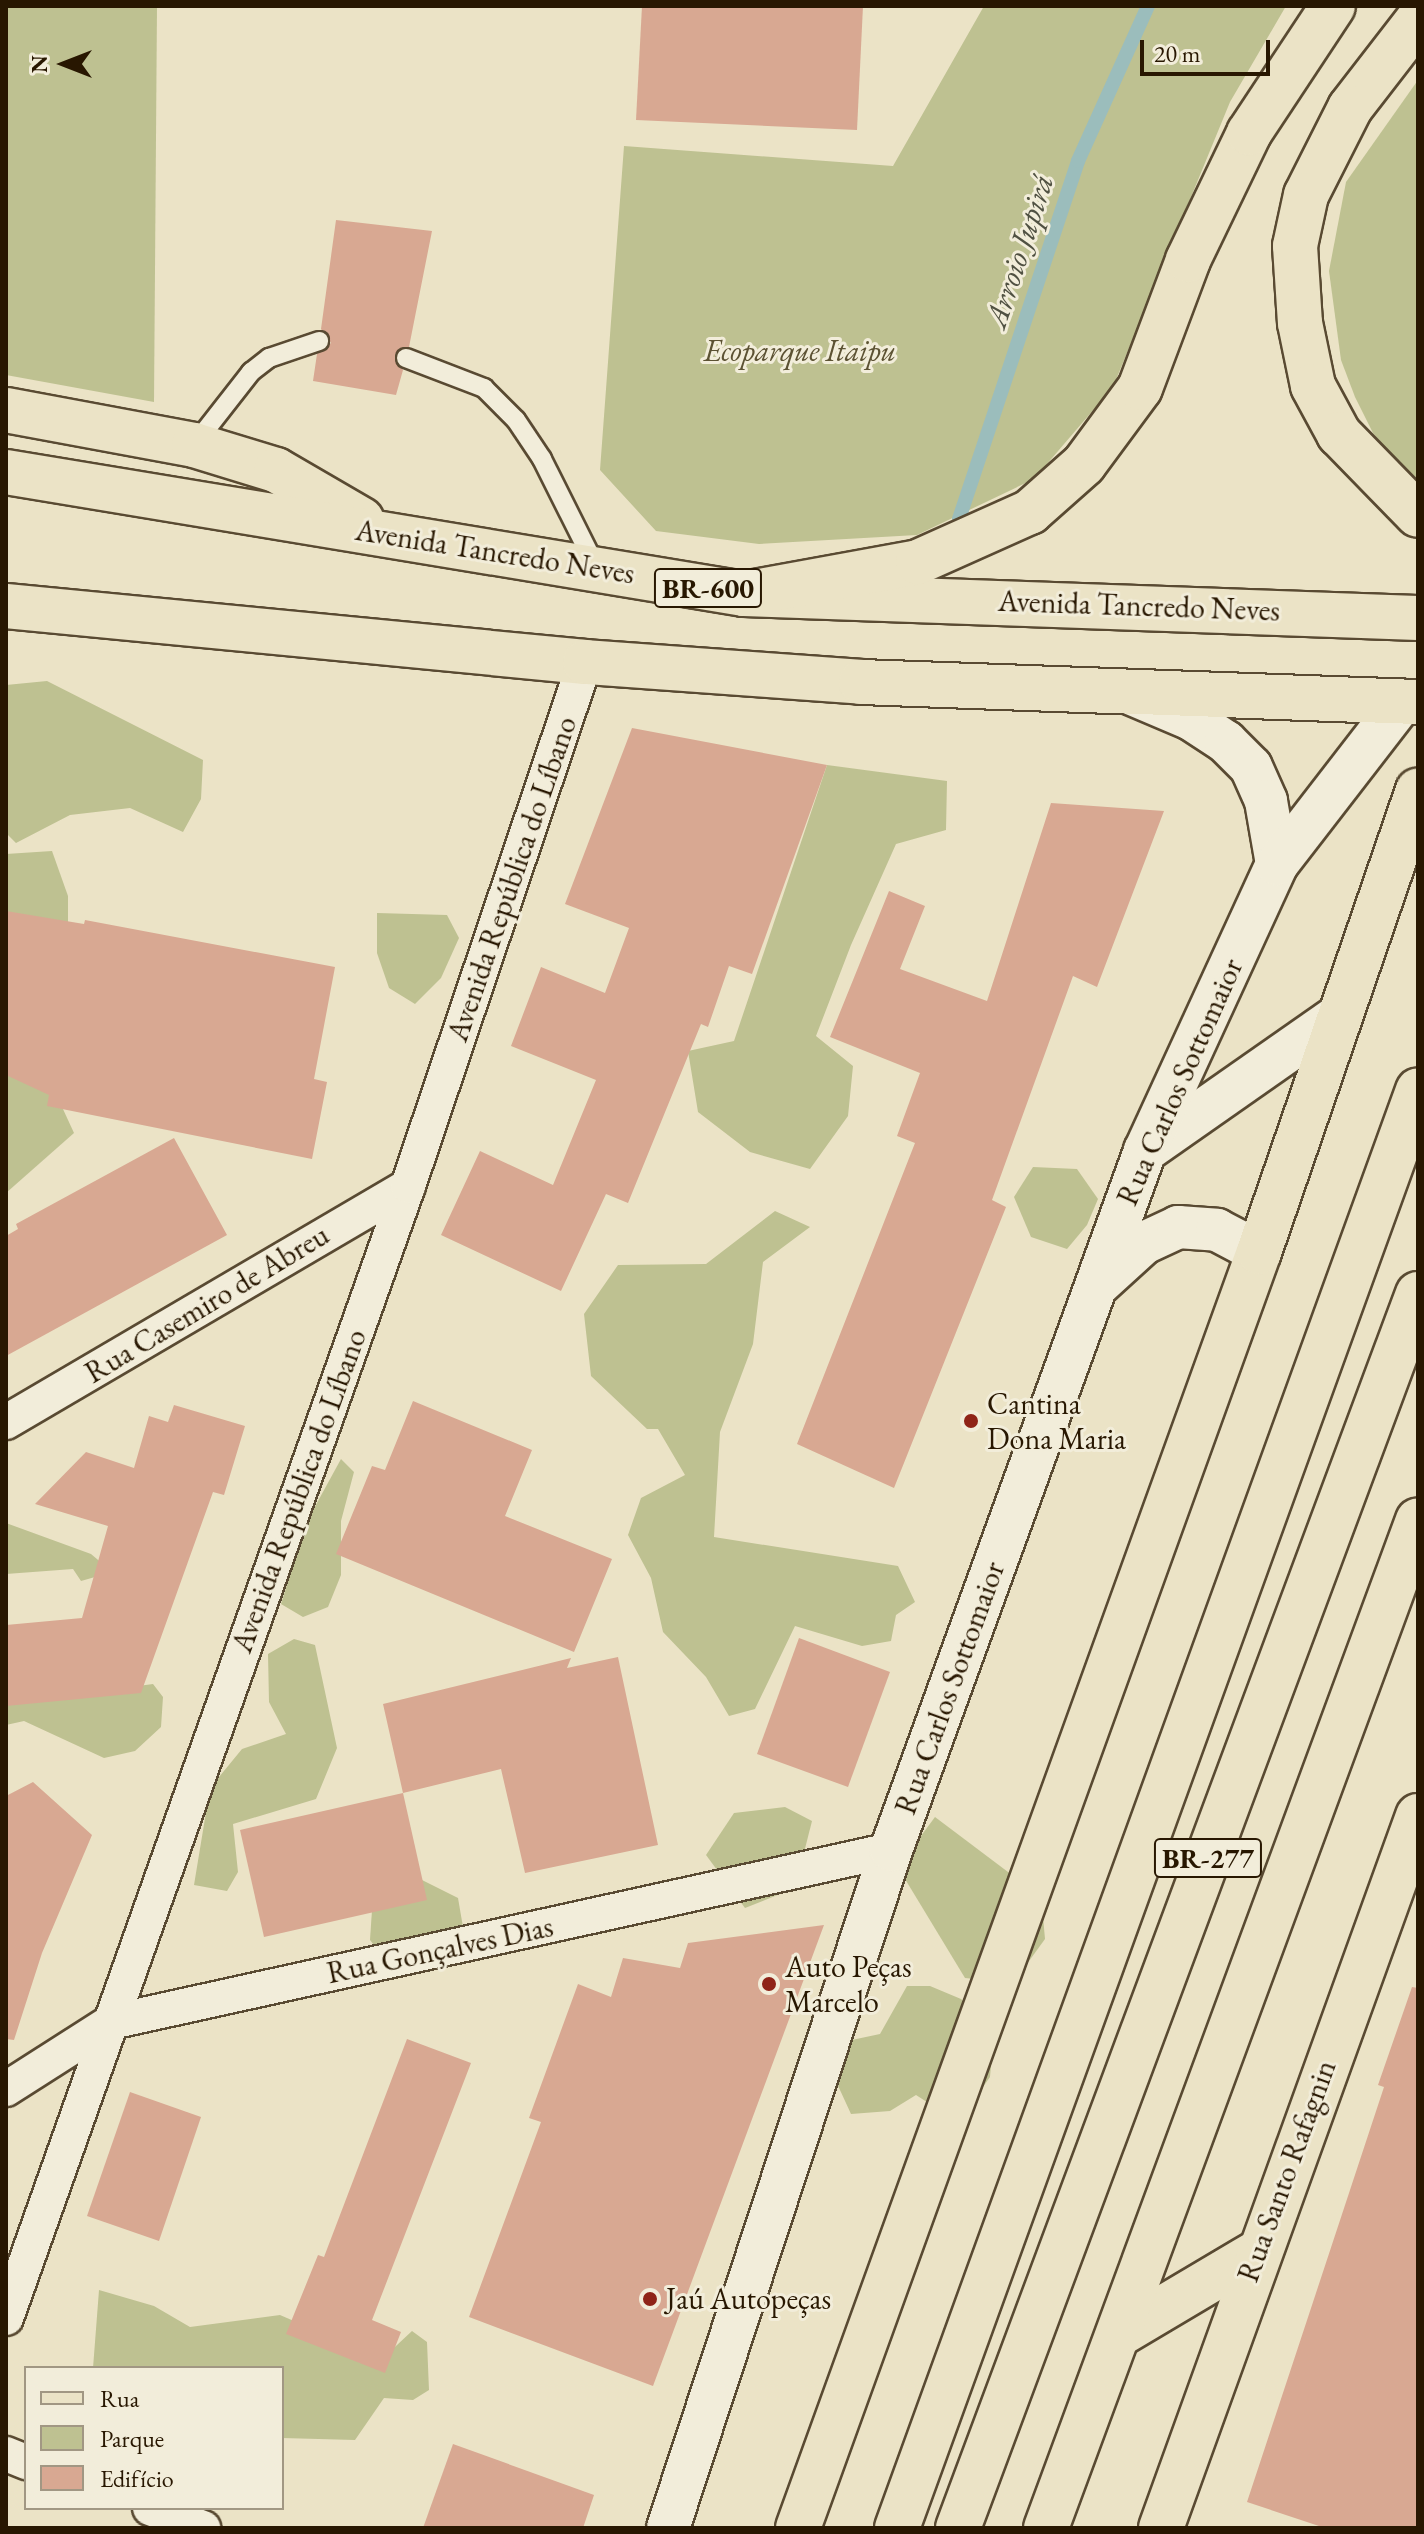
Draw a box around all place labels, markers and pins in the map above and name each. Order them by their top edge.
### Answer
place label: Cantina Dona Maria [987,1386,1126,1456]
marker: Cantina Dona Maria [962,1412,980,1430]
place label: Auto Peças Marcelo [785,1949,912,2020]
marker: Auto Peças Marcelo [760,1975,778,1993]
place label: Jaú Autopeças [666,2281,831,2317]
marker: Jaú Autopeças [641,2290,659,2308]

